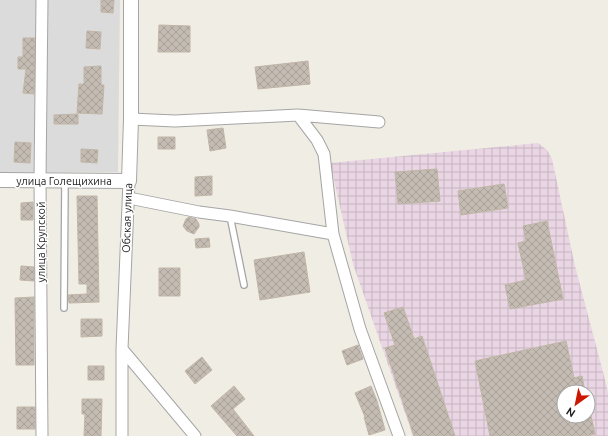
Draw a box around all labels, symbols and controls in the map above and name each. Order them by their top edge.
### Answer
street label: улица Голещихина [16,175,112,187]
street label: Обская улица [120,183,134,253]
street label: улица Крупской [35,202,47,282]
north arrow [556,384,596,424]
text: N [564,405,577,420]

